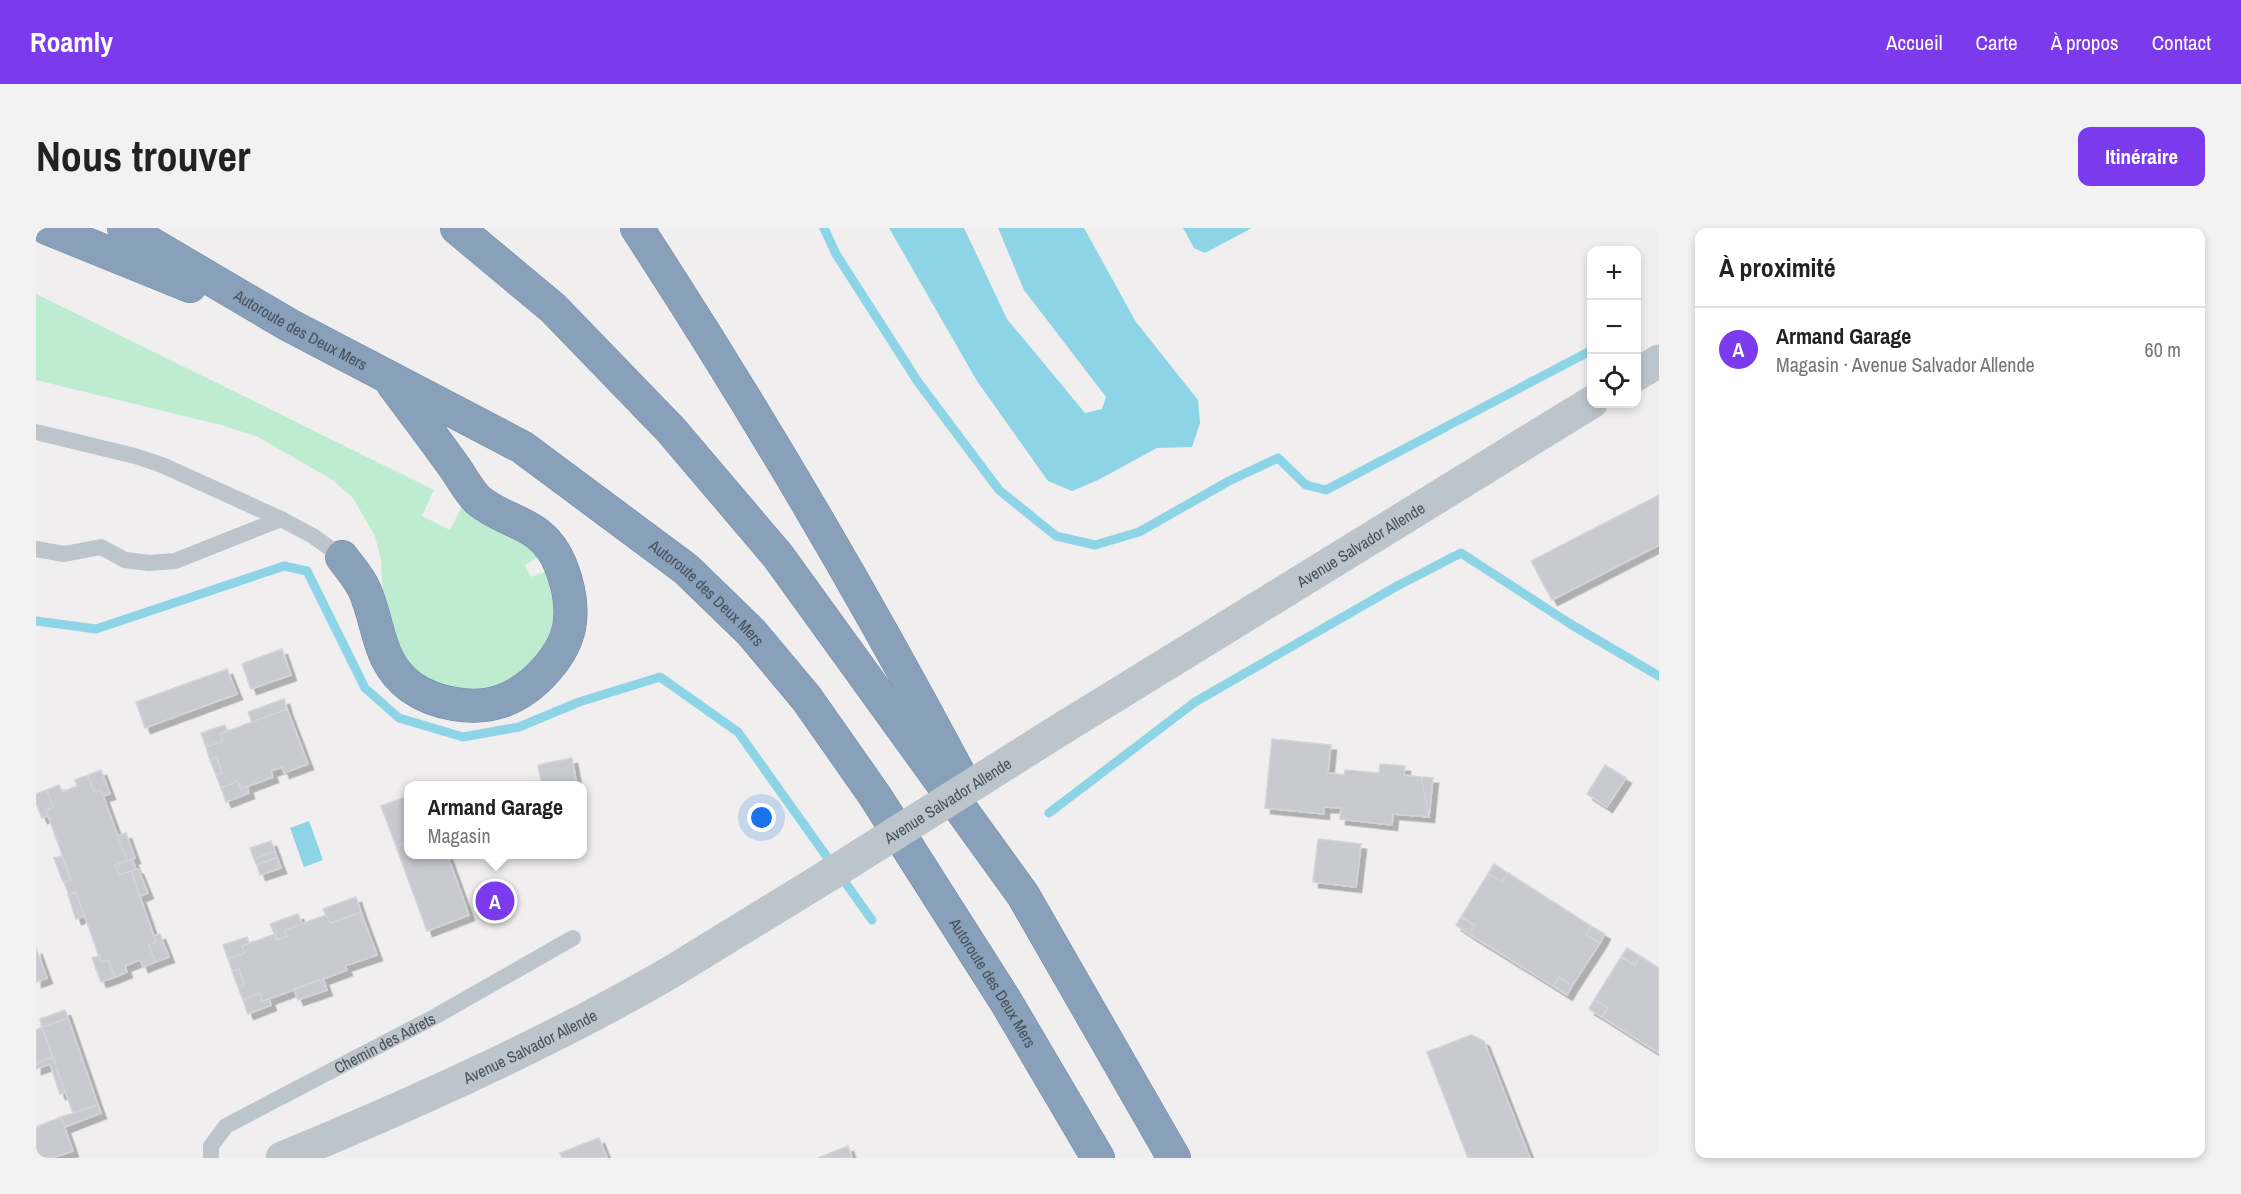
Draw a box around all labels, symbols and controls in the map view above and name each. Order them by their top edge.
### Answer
text: Roamly [30,23,113,61]
text: Accueil [1886,28,1943,57]
text: Carte [1976,28,2018,57]
text: À propos [2051,28,2119,57]
text: Contact [2152,28,2211,57]
button: Itinéraire [2078,127,2205,186]
text: Nous trouver [36,128,250,184]
map controls [1587,246,1641,408]
button: + [1587,246,1641,300]
text: À proximité [1719,250,1836,285]
street label: Autoroute des Deux Mers [229,284,371,375]
button: − [1587,300,1641,354]
text: Armand Garage [1776,321,1911,351]
text: A [1733,336,1744,363]
text: 60 m [2145,336,2181,363]
text: Magasin · Avenue Salvador Allende [1776,351,2035,378]
button: locate [1587,354,1641,408]
street label: Avenue Salvador Allende [1292,497,1429,593]
street label: Autoroute des Deux Mers [644,534,769,651]
street label: Avenue Salvador Allende [879,752,1015,849]
popup [404,781,587,859]
text: Armand Garage [428,792,563,822]
your location [747,803,776,832]
text: Magasin [428,822,491,849]
pin: A [476,878,514,924]
street label: Autoroute des Deux Mers [944,913,1042,1052]
street label: Avenue Salvador Allende [459,1004,601,1089]
street label: Chemin des Adrets [330,1007,439,1079]

